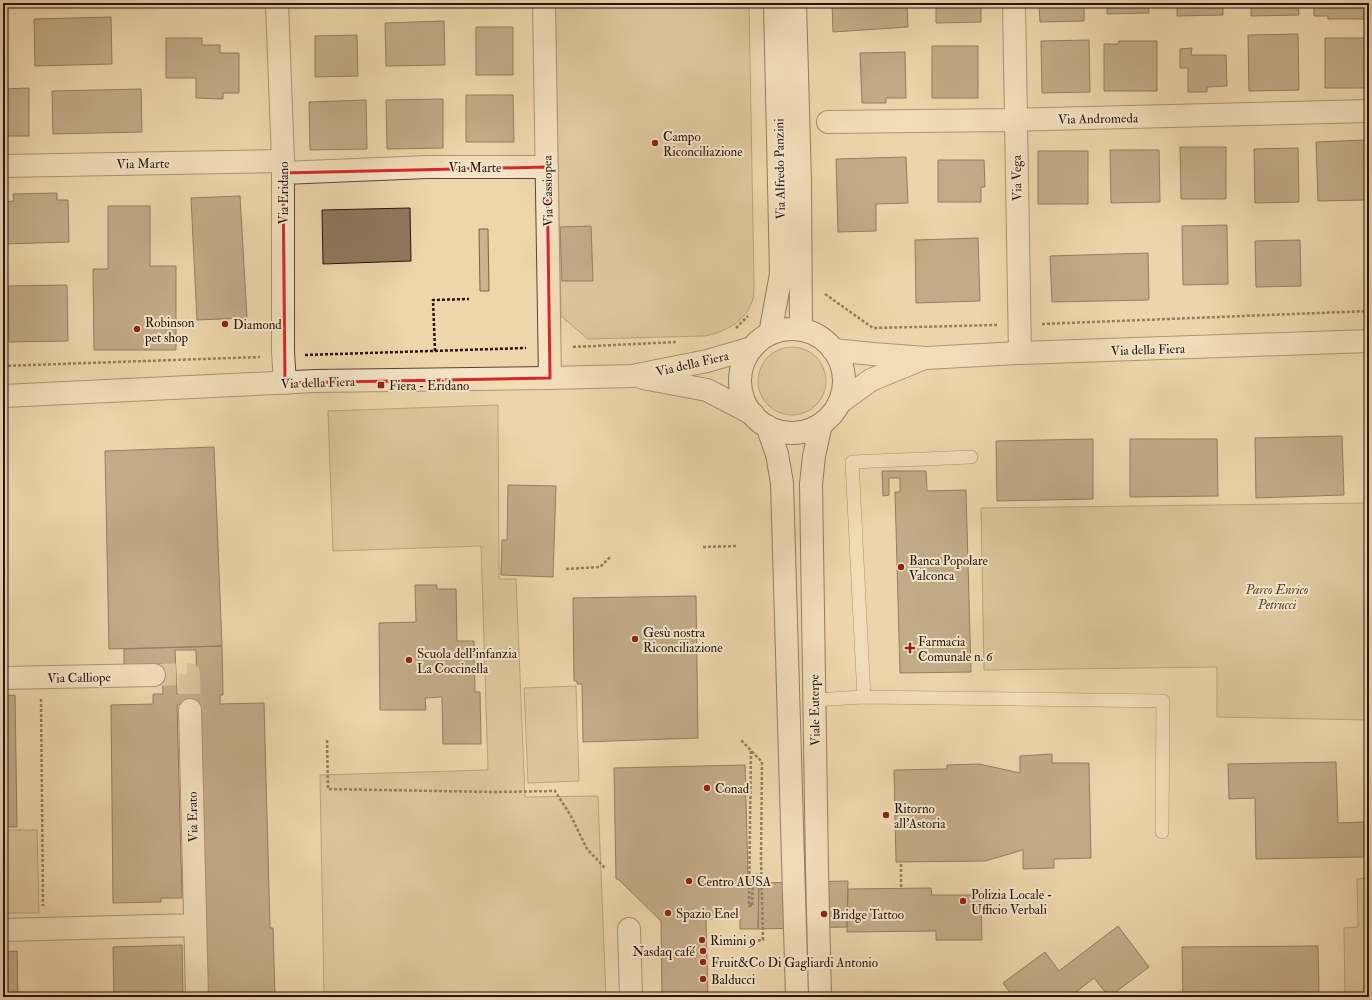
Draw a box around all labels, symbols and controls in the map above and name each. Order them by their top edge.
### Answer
street label: Via Andromeda [1058,110,1139,128]
street label: Via Alfredo Panzini [771,118,789,220]
place label: Campo Riconciliazione [663,129,743,160]
marker: Campo Riconciliazione [650,138,660,148]
street label: Via Cassiopea [539,154,558,227]
street label: Via Vega [1009,154,1025,201]
street label: Via Marte [116,156,170,172]
street label: Via Marte [448,160,502,176]
street label: Via Eridano [276,162,292,224]
place label: Robinson pet shop [144,315,195,347]
place label: Diamond [233,317,282,333]
marker: Diamond [220,319,230,329]
marker: Robinson pet shop [132,324,142,334]
street label: Via della Fiera [1111,341,1186,359]
street label: Via della Fiera [654,348,731,380]
street label: Via della Fiera [281,374,356,392]
place label: Fiera - Eridano [389,378,469,394]
marker: Fiera - Eridano [376,380,386,390]
place label: Banca Popolare Valconca [909,553,989,584]
marker: Banca Popolare Valconca [896,562,906,572]
park label: Parco Enrico Petrucci [1245,582,1309,613]
place label: Gesù nostra Riconciliazione [643,625,723,656]
marker: Gesù nostra Riconciliazione [630,634,640,644]
place label: Farmacia Comunale n. 6 [918,634,994,665]
marker: Farmacia Comunale n. 6 [905,643,915,653]
place label: Scuola dell'infanzia La Coccinella [417,646,518,677]
marker: Scuola dell'infanzia La Coccinella [404,655,414,665]
street label: Via Calliope [47,669,112,688]
street label: Viale Euterpe [806,673,825,746]
place label: Conad [715,781,750,797]
marker: Conad [702,783,712,793]
street label: Via Erato [185,792,201,842]
place label: Ritorno all'Astoria [894,801,946,832]
marker: Ritorno all'Astoria [881,810,891,820]
place label: Centro AUSA [697,874,772,890]
marker: Centro AUSA [684,876,694,886]
place label: Polizia Locale - Ufficio Verbali [971,887,1052,918]
marker: Polizia Locale - Ufficio Verbali [958,896,968,906]
place label: Spazio Enel [676,906,739,923]
place label: Bridge Tattoo [832,907,904,923]
marker: Spazio Enel [663,908,673,918]
marker: Bridge Tattoo [819,909,829,919]
place label: Rimini 9 [710,933,756,949]
marker: Rimini 9 [697,935,707,945]
place label: Nasdaq café [632,944,696,960]
marker: Nasdaq café [698,946,708,956]
place label: Fruit&Co Di Gagliardi Antonio [711,955,878,971]
marker: Fruit&Co Di Gagliardi Antonio [698,957,708,967]
place label: Balducci [711,972,756,988]
marker: Balducci [698,974,708,984]

